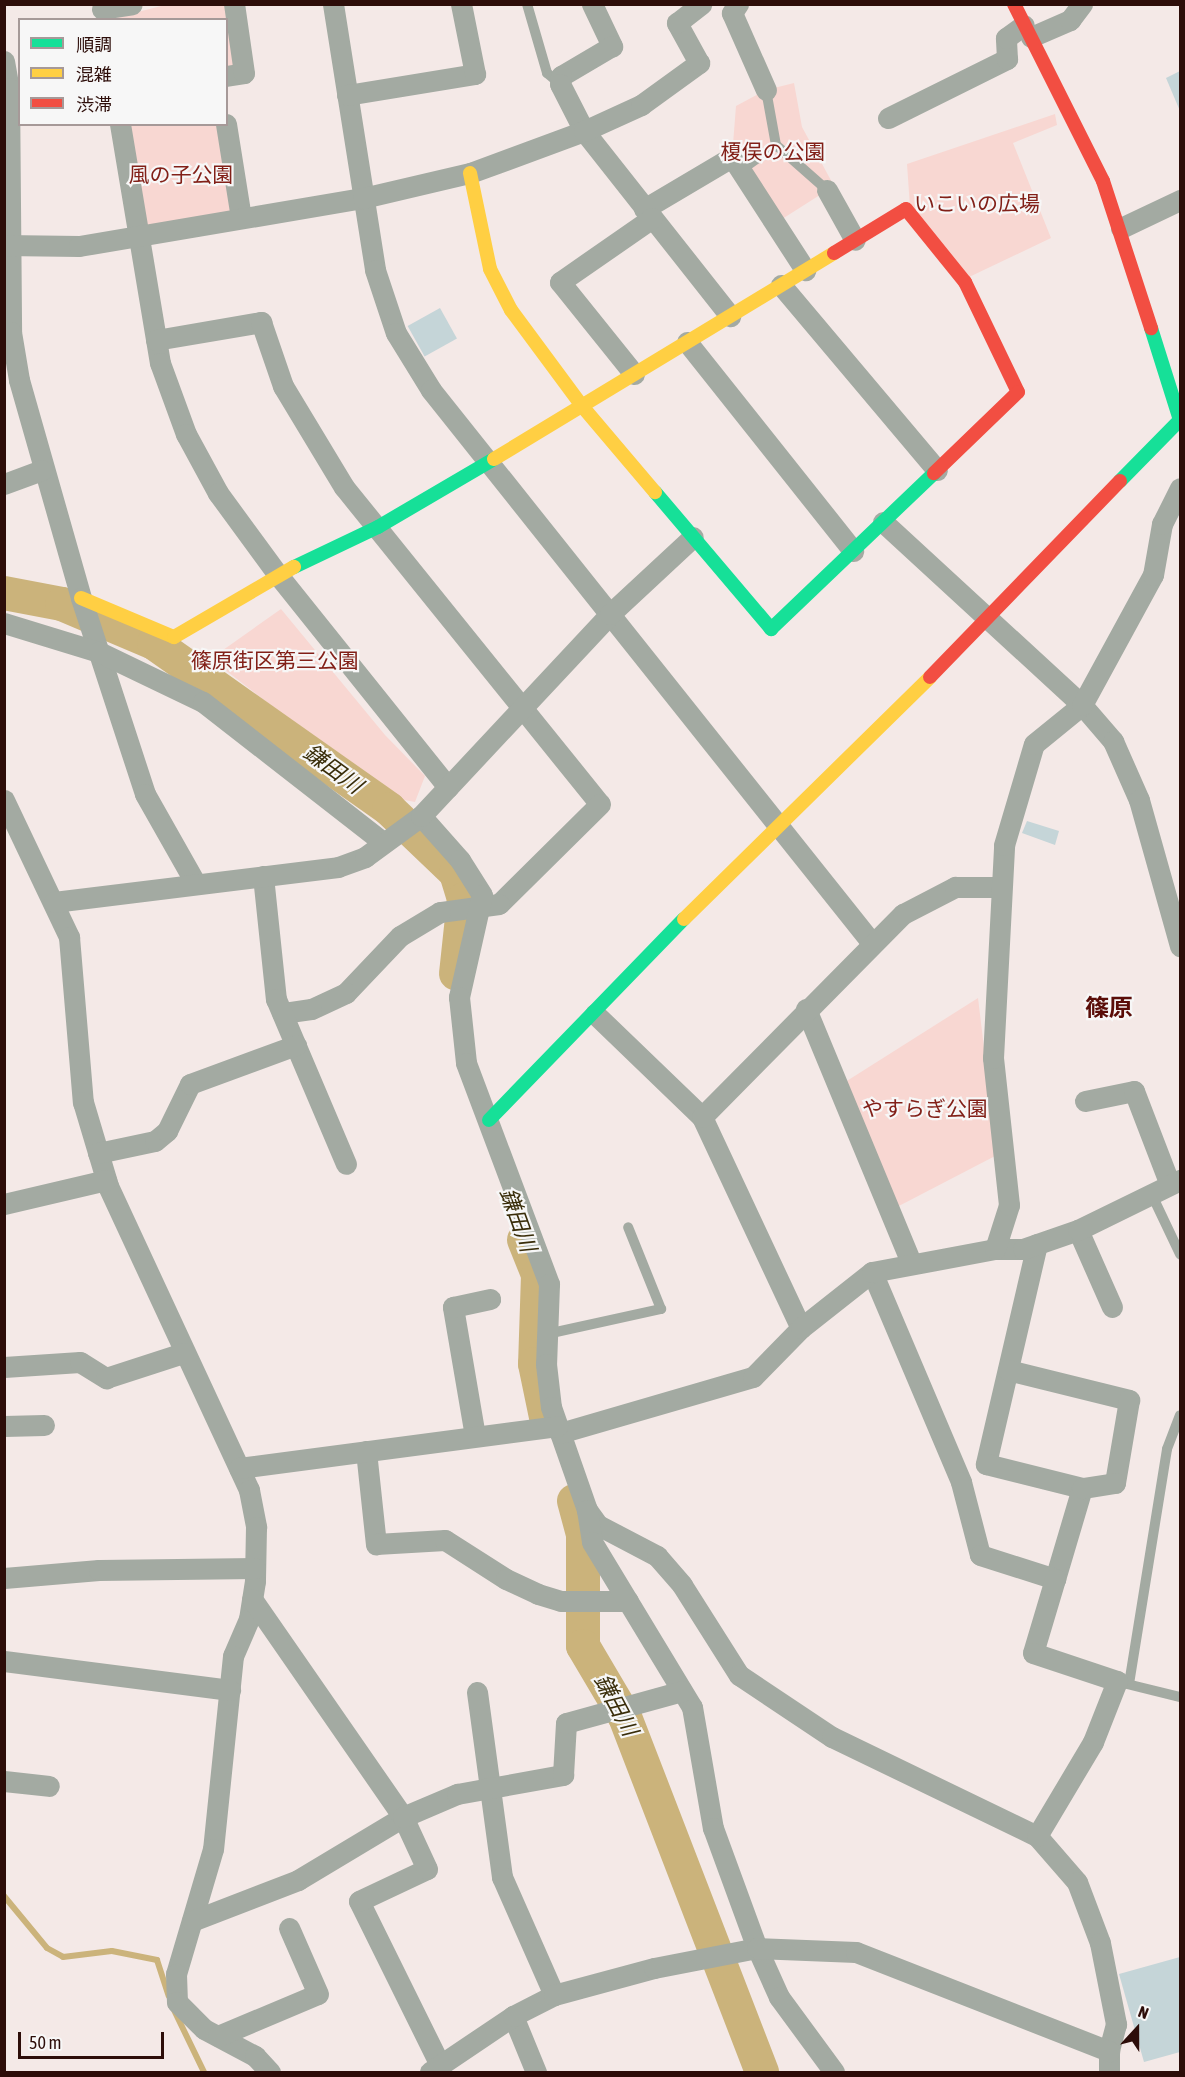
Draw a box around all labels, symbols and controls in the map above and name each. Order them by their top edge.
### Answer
legend [18,18,228,126]
text: 順調 [76,34,112,55]
text: 混雑 [76,64,112,85]
text: 渋滞 [76,94,112,115]
park label: 榎俣の公園 [721,138,825,164]
park label: 風の子公園 [129,161,233,187]
park label: いこいの広場 [914,190,1040,216]
park label: 篠原街区第三公園 [191,647,359,673]
water label: 鎌田川 [299,739,367,799]
district label: 篠原 [1085,994,1133,1022]
park label: やすらぎ公園 [862,1095,988,1121]
water label: 鎌田川 [494,1184,542,1256]
water label: 鎌田川 [589,1670,643,1740]
north arrow [1107,1999,1167,2059]
text: N [1136,2002,1151,2022]
scale bar [21,2020,166,2058]
text: 50 m [29,2032,61,2053]

